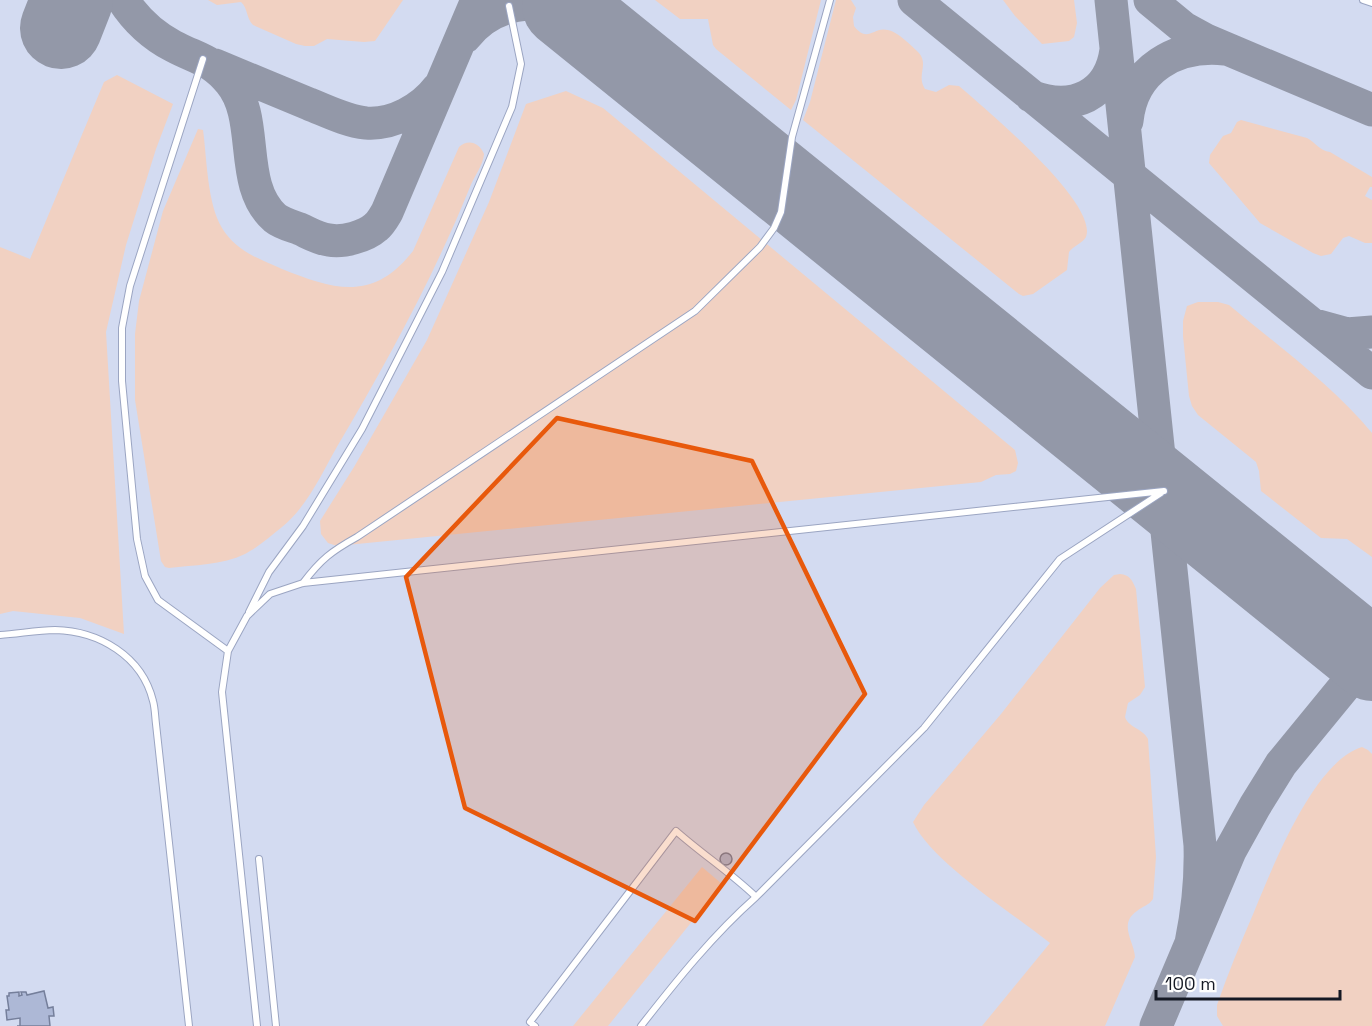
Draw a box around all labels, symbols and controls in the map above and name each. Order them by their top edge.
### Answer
scale bar [1156,963,1340,1001]
text: 100 m [1165,972,1216,995]

